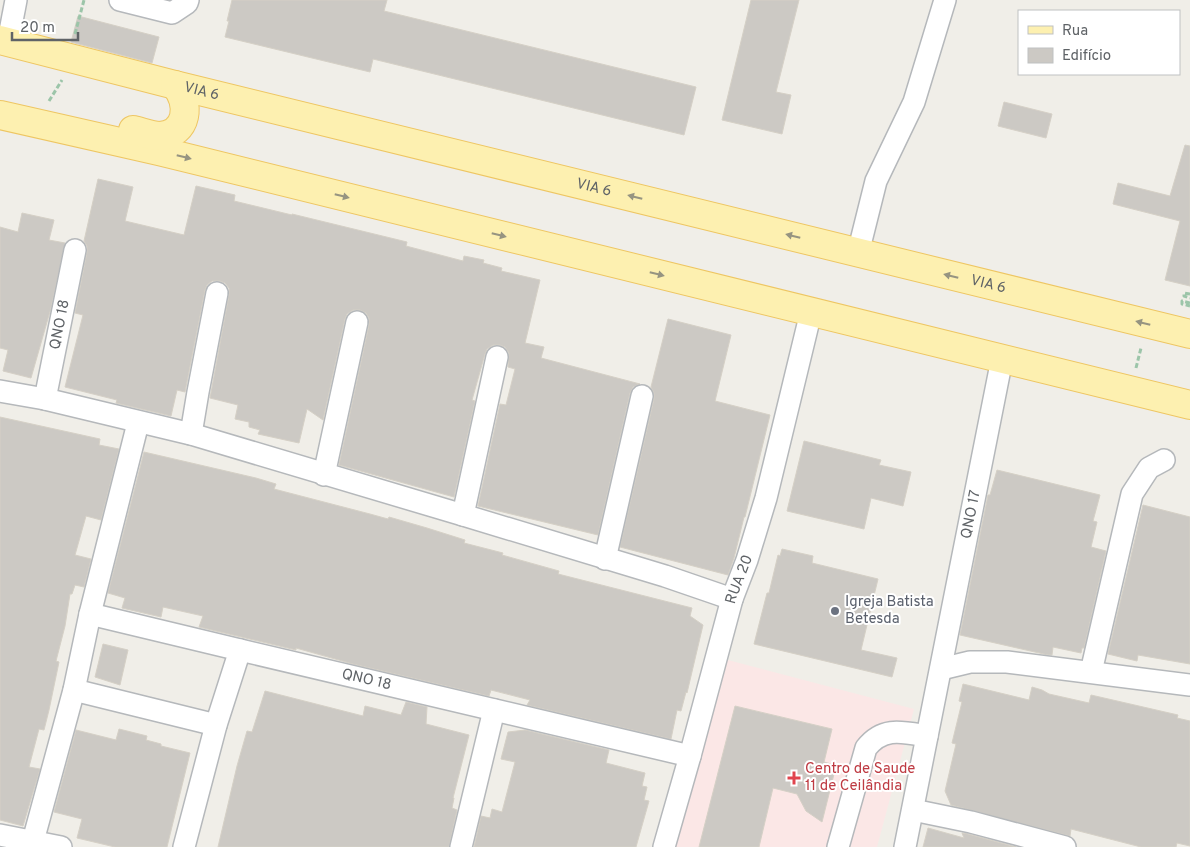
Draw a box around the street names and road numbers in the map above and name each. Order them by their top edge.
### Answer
street label: VIA 6 [182,78,221,105]
street label: VIA 6 [574,174,614,201]
street label: VIA 6 [969,271,1008,298]
street label: QNO 18 [46,298,74,351]
street label: QNO 17 [957,488,985,541]
street label: RUA 20 [722,552,758,606]
street label: QNO 18 [340,665,393,695]

